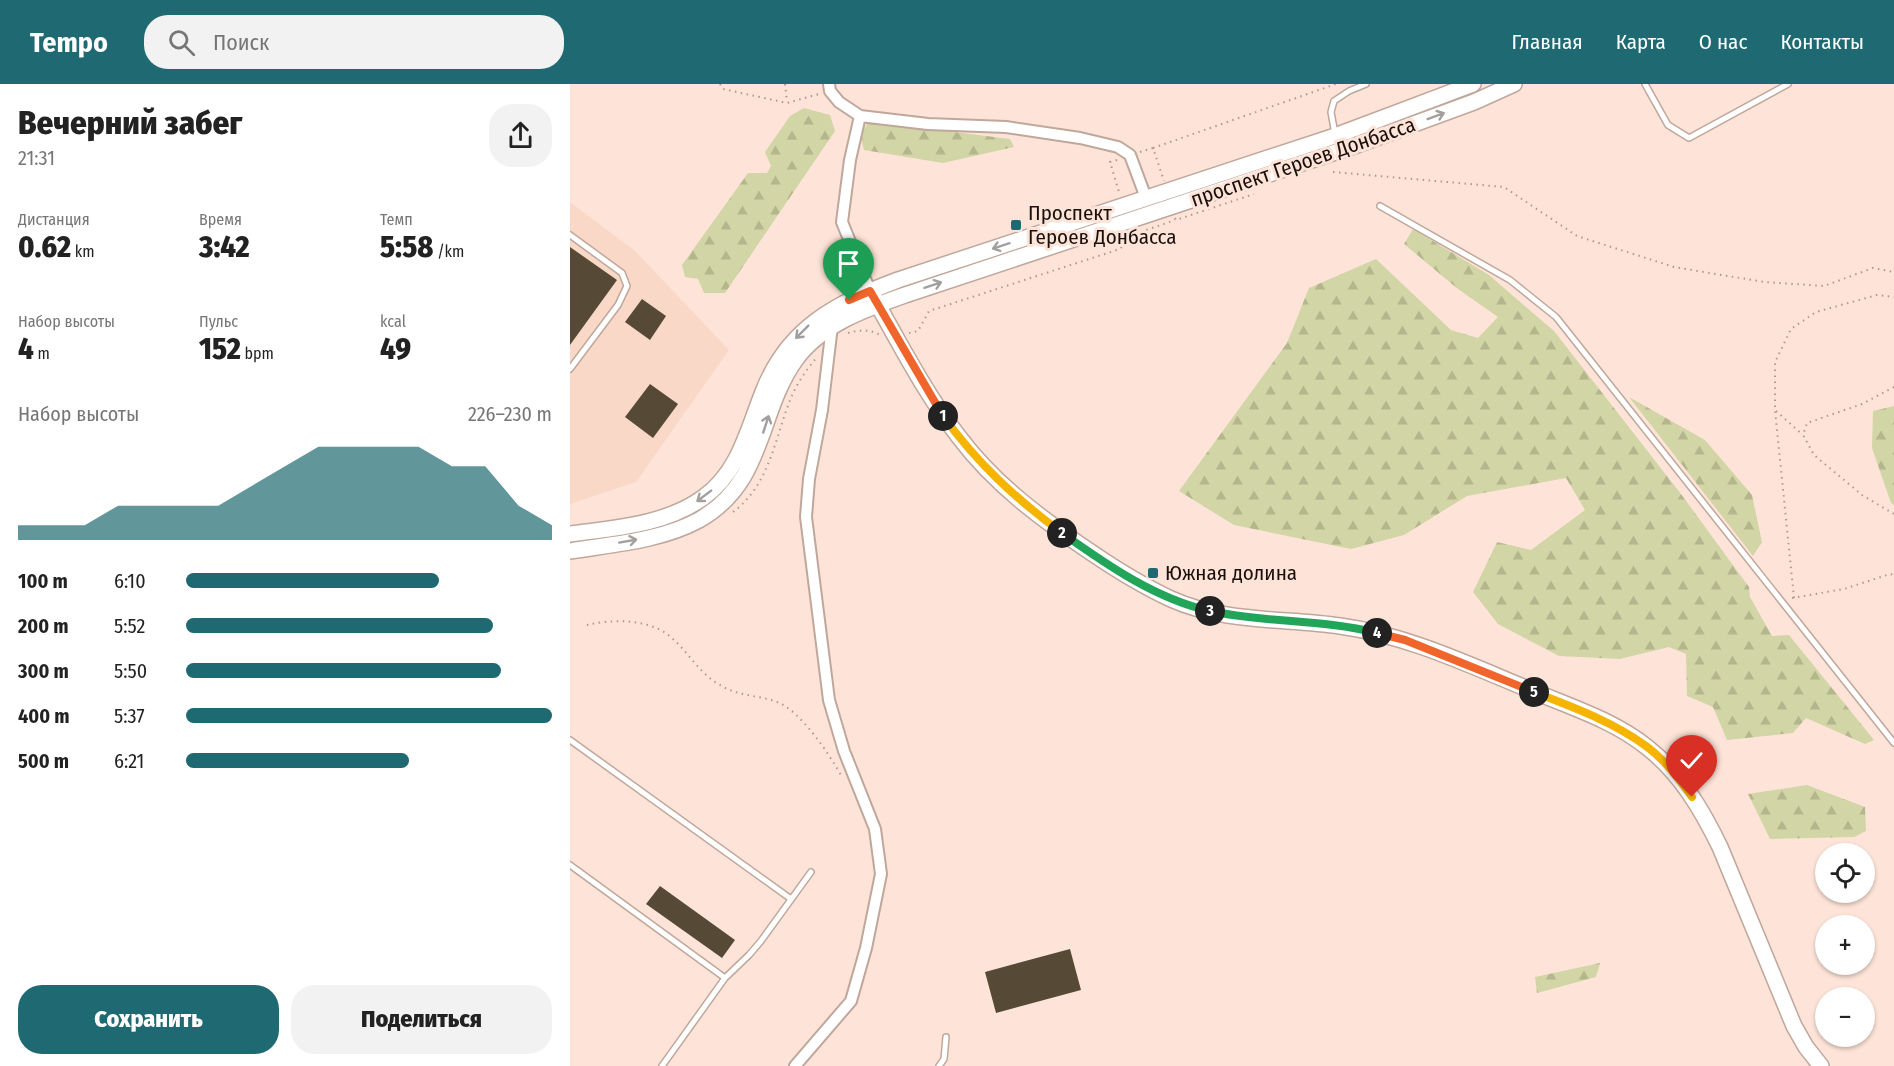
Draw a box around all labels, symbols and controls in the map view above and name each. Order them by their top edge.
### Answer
search box [144,15,564,69]
text: Tempo [30,26,108,59]
icon: search [165,26,198,59]
text: Поиск [213,29,269,56]
text: Главная [1512,29,1583,55]
text: Карта [1616,29,1666,55]
text: О нас [1699,29,1747,55]
text: Контакты [1780,29,1864,55]
text: Вечерний забег [18,103,242,143]
button: share [489,104,552,167]
one-way arrow [1426,109,1445,120]
street label: проспект Героев Донбасса [1187,111,1419,213]
text: 21:31 [18,146,55,170]
place label: Проспект Героев Донбасса [1028,200,1177,250]
text: Дистанция [18,210,90,229]
text: Время [199,210,242,229]
text: Темп [380,210,413,229]
marker: Проспект Героев Донбасса [1009,218,1023,232]
text: 0.62 [18,229,71,265]
text: 3:42 [199,229,250,265]
text: 5:58 [380,229,433,265]
pin [823,238,874,300]
one-way arrow [992,241,1011,252]
text: km [71,242,95,261]
text: /km [433,242,464,261]
icon: arrive [832,247,865,280]
one-way arrow [923,279,942,290]
text: Набор высоты [18,312,115,331]
text: Пульс [199,312,238,331]
text: kcal [380,312,406,331]
one-way arrow [795,324,810,339]
text: 4 [18,331,34,367]
text: 152 [199,331,241,367]
text: 49 [380,331,411,367]
text: m [34,344,50,363]
text: bpm [241,344,274,363]
pin: 1 [928,401,958,431]
text: Набор высоты [18,402,139,426]
text: 226–230 m [468,402,552,426]
text: 1 [940,406,946,425]
one-way arrow [761,415,772,434]
one-way arrow [696,490,712,503]
pin: 2 [1047,518,1077,548]
text: 2 [1058,523,1066,542]
one-way arrow [617,535,637,546]
place label: Южная долина [1165,560,1297,586]
marker: Южная долина [1146,566,1160,580]
text: 100 m [18,569,68,593]
text: 6:10 [114,569,146,593]
pin: 3 [1195,596,1225,626]
text: 3 [1206,601,1214,620]
text: 200 m [18,614,69,638]
text: 5:52 [114,614,145,638]
pin: 4 [1362,618,1392,648]
text: 4 [1373,623,1381,642]
text: 300 m [18,659,69,683]
text: 5:50 [114,659,147,683]
pin: 5 [1519,677,1549,707]
text: 5 [1530,682,1538,701]
text: 400 m [18,704,70,728]
text: 5:37 [114,704,145,728]
pin [1666,735,1717,797]
icon: check [1675,744,1708,777]
text: 500 m [18,749,69,773]
text: 6:21 [114,749,144,773]
map controls [1815,843,1875,1047]
button: locate [1815,843,1875,903]
button: + [1815,915,1875,975]
button: Сохранить [18,985,279,1054]
button: Поделиться [291,985,552,1054]
button: − [1815,987,1875,1047]

